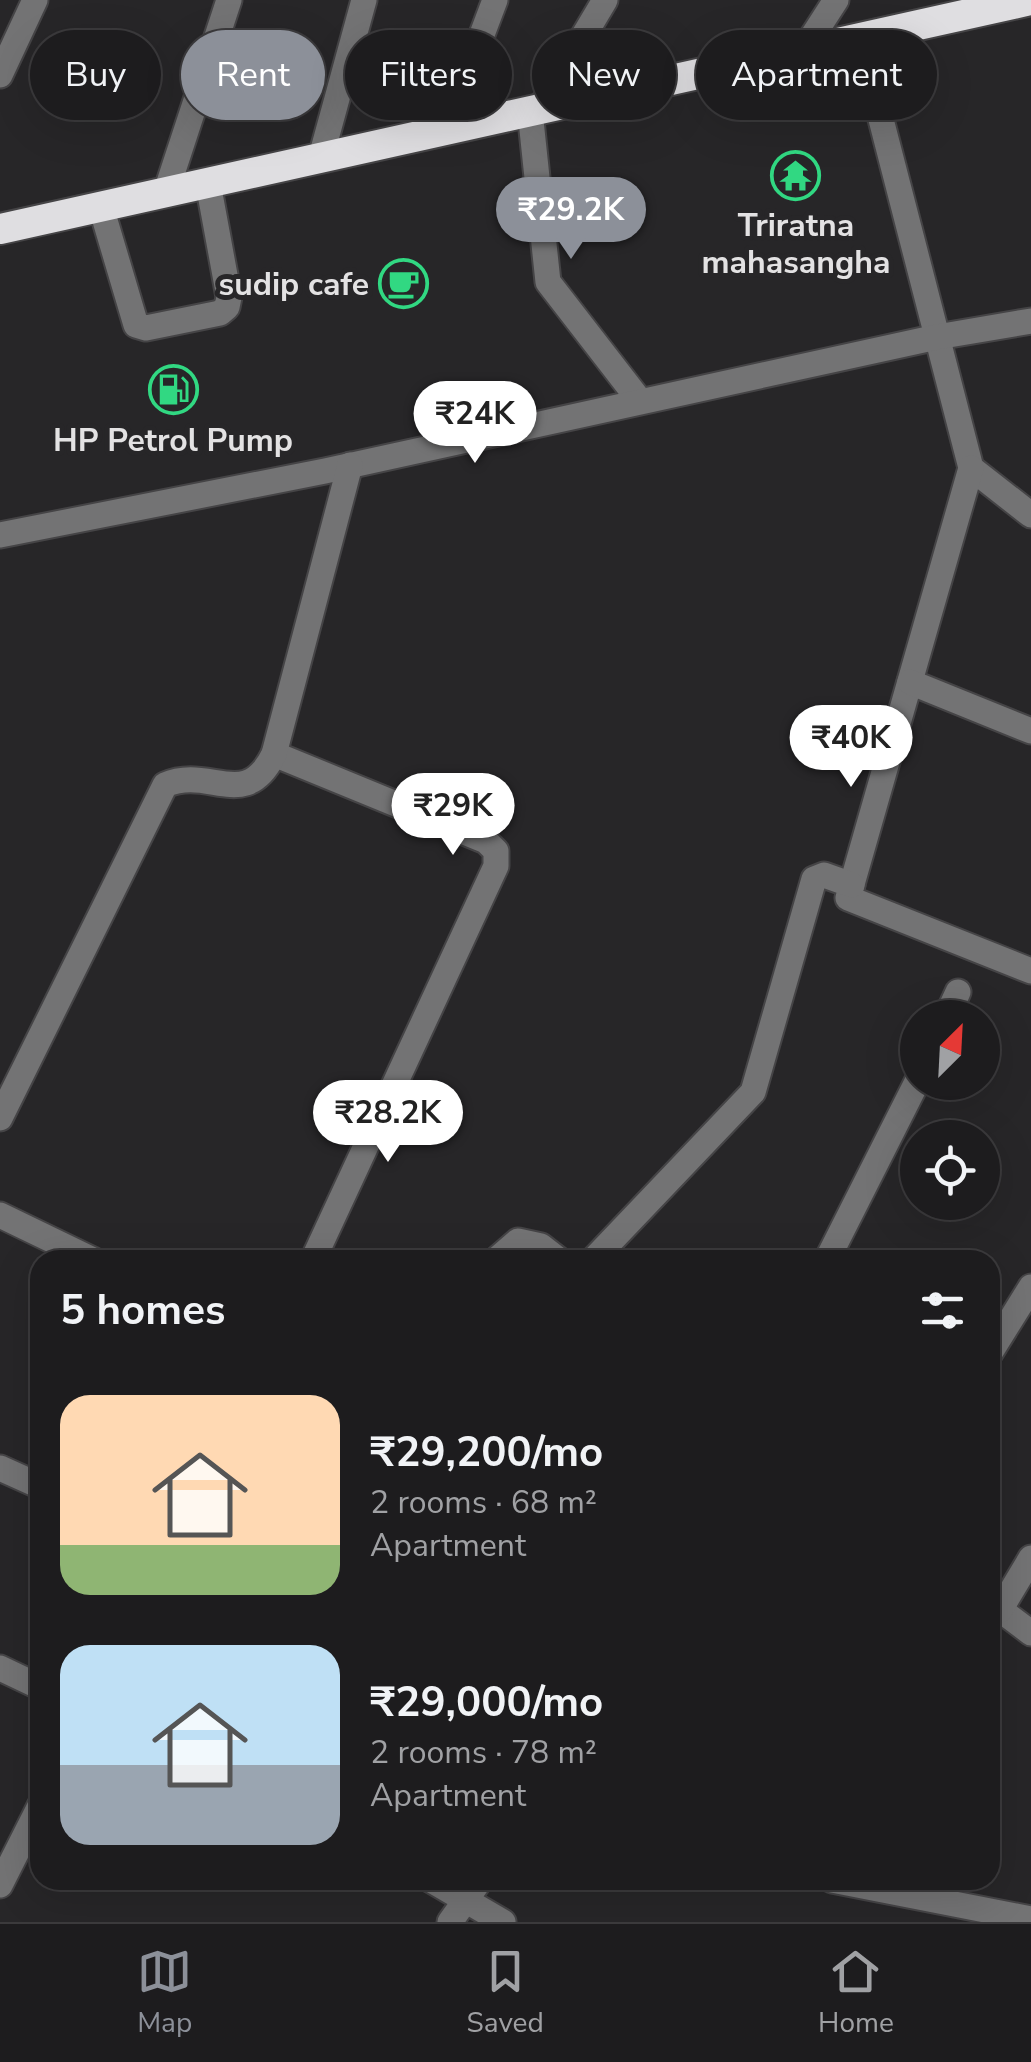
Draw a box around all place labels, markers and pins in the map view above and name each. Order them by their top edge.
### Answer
temple icon: Triratna mahasangha [770,149,822,201]
pin: ₹29.2K [490,177,652,262]
place label: Triratna mahasangha [701,204,891,284]
cafe icon: sudip cafe [378,258,430,310]
place label: sudip cafe [219,263,369,306]
fuel station icon: HP Petrol Pump [147,364,199,416]
pin: ₹24K [416,381,534,466]
place label: HP Petrol Pump [53,419,293,462]
pin: ₹40K [792,705,910,790]
pin: ₹29K [394,773,512,858]
pin: ₹28.2K [307,1080,469,1165]

